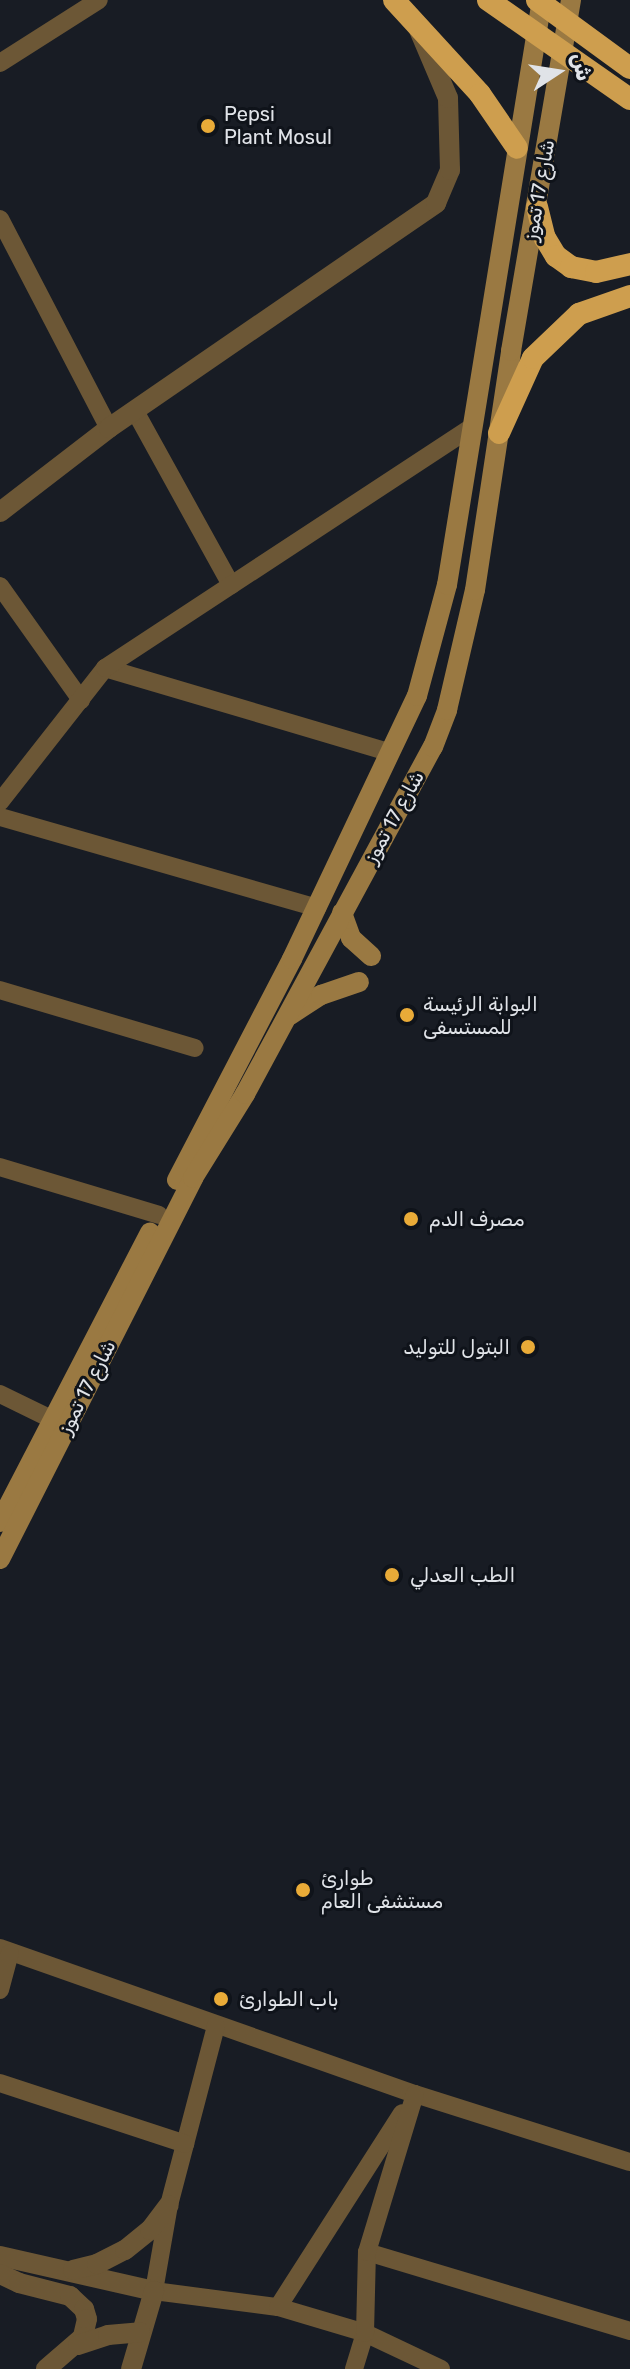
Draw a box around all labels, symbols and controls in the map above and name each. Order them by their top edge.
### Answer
north arrow [518,32,598,112]
text: ش [566,50,598,83]
place label: Pepsi Plant Mosul [224,102,332,149]
marker: Pepsi Plant Mosul [199,117,217,135]
street label: شارع 17 تموز [518,138,560,242]
street label: شارع 17 تموز [359,767,429,867]
place label: البوابة الرئيسة للمستسفى [423,992,538,1039]
marker: البوابة الرئيسة للمستسفى [398,1006,416,1024]
place label: مصرف الدم [429,1207,525,1231]
marker: مصرف الدم [400,1208,422,1230]
place label: البتول للتوليد [403,1335,510,1359]
street label: شارع 17 تموز [53,1336,121,1438]
marker: البتول للتوليد [517,1336,539,1358]
place label: الطب العدلي [410,1563,515,1587]
marker: الطب العدلي [381,1564,403,1586]
place label: طوارئ مستشفى العام [321,1866,443,1913]
marker: طوارئ مستشفى العام [292,1879,314,1901]
place label: باب الطوارئ [239,1987,338,2011]
marker: باب الطوارئ [210,1988,232,2010]

